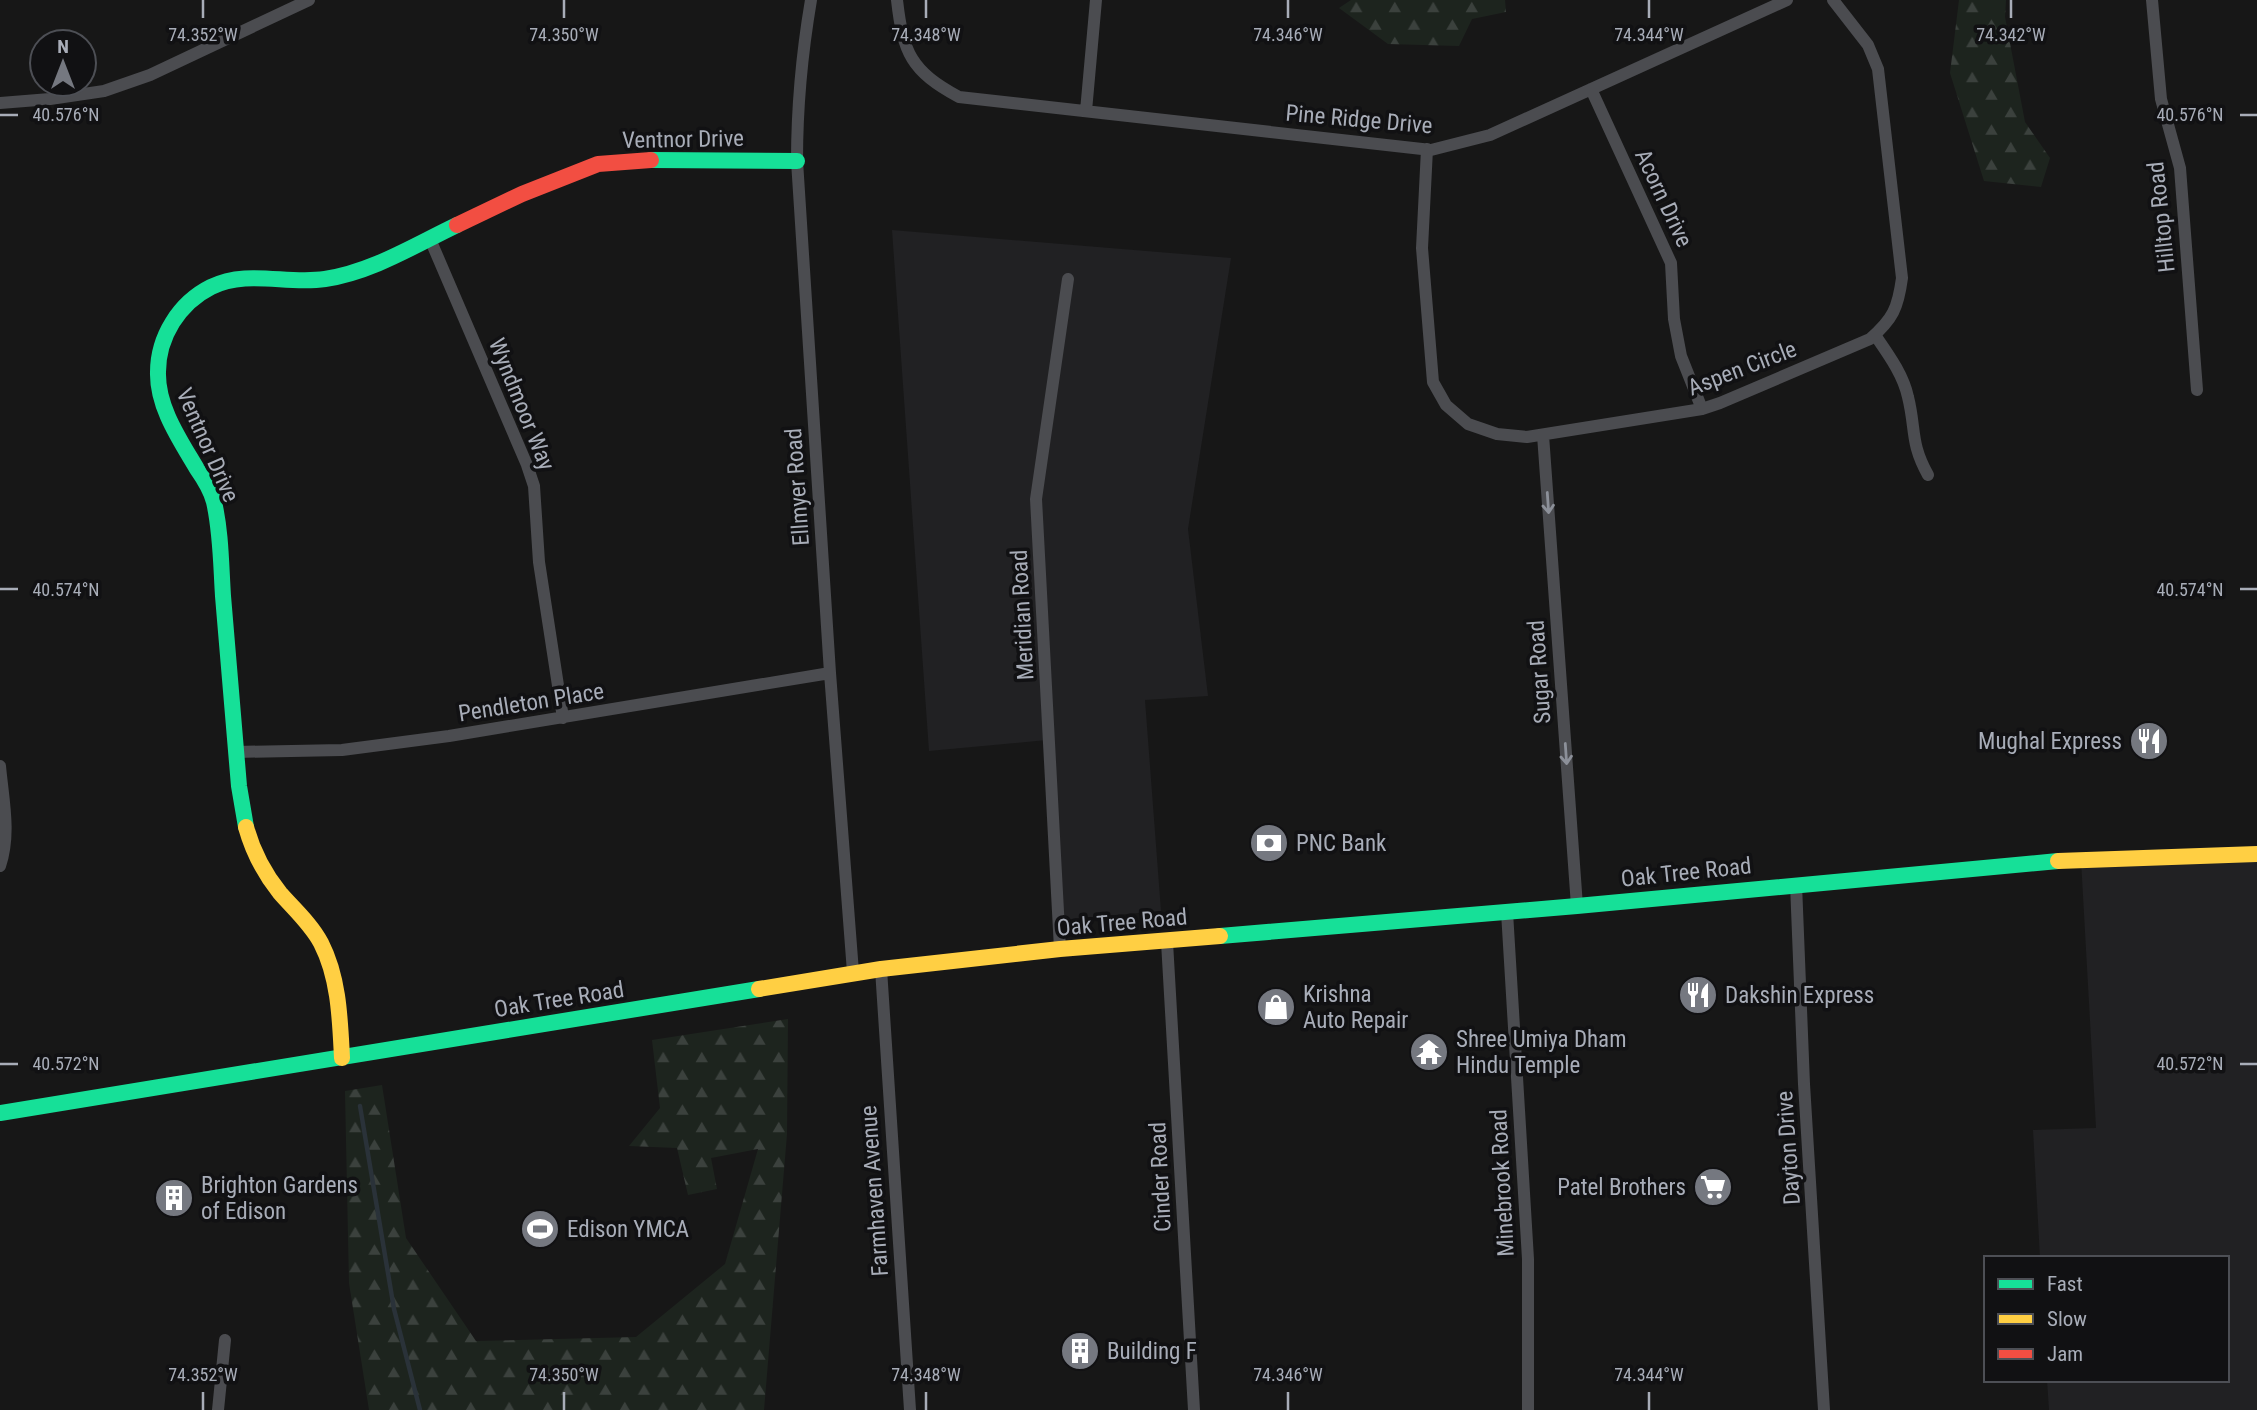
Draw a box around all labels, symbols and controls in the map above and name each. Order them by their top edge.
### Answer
text: 74.352°W [168,24,238,45]
text: 74.350°W [529,24,599,45]
text: 74.348°W [891,24,961,45]
text: 74.346°W [1253,24,1323,45]
text: 74.344°W [1614,24,1684,45]
text: 74.342°W [1976,24,2046,45]
north arrow [28,28,98,98]
text: N [57,35,69,58]
street label: Pine Ridge Drive [1284,100,1434,139]
text: 40.576°N [32,104,100,125]
text: 40.576°N [2156,104,2224,125]
street label: Ventnor Drive [622,125,744,154]
street label: Acorn Drive [1629,145,1698,251]
street label: Hilltop Road [2142,160,2181,274]
street label: Wyndmoor Way [483,334,560,474]
street label: Aspen Circle [1684,335,1800,402]
street label: Ventnor Drive [170,384,245,506]
street label: Ellmyer Road [780,427,815,547]
one-way arrow [1542,491,1555,513]
street label: Meridian Road [1006,549,1039,681]
text: 40.574°N [32,579,100,600]
text: 40.574°N [2156,579,2224,600]
street label: Sugar Road [1522,619,1557,725]
street label: Pendleton Place [456,678,606,727]
restaurant icon: Mughal Express [2128,720,2170,762]
place label: Mughal Express [1978,728,2122,755]
one-way arrow [1560,742,1573,765]
bank icon: PNC Bank [1248,822,1290,864]
place label: PNC Bank [1296,830,1387,857]
street label: Oak Tree Road [1620,852,1753,893]
street label: Oak Tree Road [1056,903,1188,942]
restaurant icon: Dakshin Express [1677,974,1719,1016]
street label: Oak Tree Road [492,976,626,1023]
place label: Krishna Auto Repair [1303,981,1408,1034]
place label: Dakshin Express [1725,982,1874,1009]
shop icon: Krishna Auto Repair [1255,986,1297,1028]
place label: Shree Umiya Dham Hindu Temple [1456,1026,1626,1079]
temple icon: Shree Umiya Dham Hindu Temple [1408,1031,1450,1073]
text: 40.572°N [32,1053,100,1074]
text: 40.572°N [2156,1053,2224,1074]
street label: Dayton Drive [1771,1090,1806,1206]
street label: Farmhaven Avenue [855,1105,894,1277]
street label: Minebrook Road [1485,1109,1520,1257]
street label: Cinder Road [1144,1121,1177,1233]
supermarket icon: Patel Brothers [1692,1166,1734,1208]
place label: Brighton Gardens of Edison [201,1172,358,1225]
place label: Patel Brothers [1557,1174,1686,1201]
building icon: Brighton Gardens of Edison [153,1177,195,1219]
sports icon: Edison YMCA [519,1208,561,1250]
place label: Edison YMCA [567,1216,689,1243]
legend [1984,1256,2229,1382]
text: Fast [2047,1272,2083,1296]
text: Slow [2047,1307,2087,1331]
building icon: Building F [1059,1330,1101,1372]
place label: Building F [1107,1338,1197,1365]
text: Jam [2047,1342,2083,1366]
text: 74.352°W [168,1364,238,1385]
text: 74.350°W [529,1364,599,1385]
text: 74.348°W [891,1364,961,1385]
text: 74.346°W [1253,1364,1323,1385]
text: 74.344°W [1614,1364,1684,1385]

